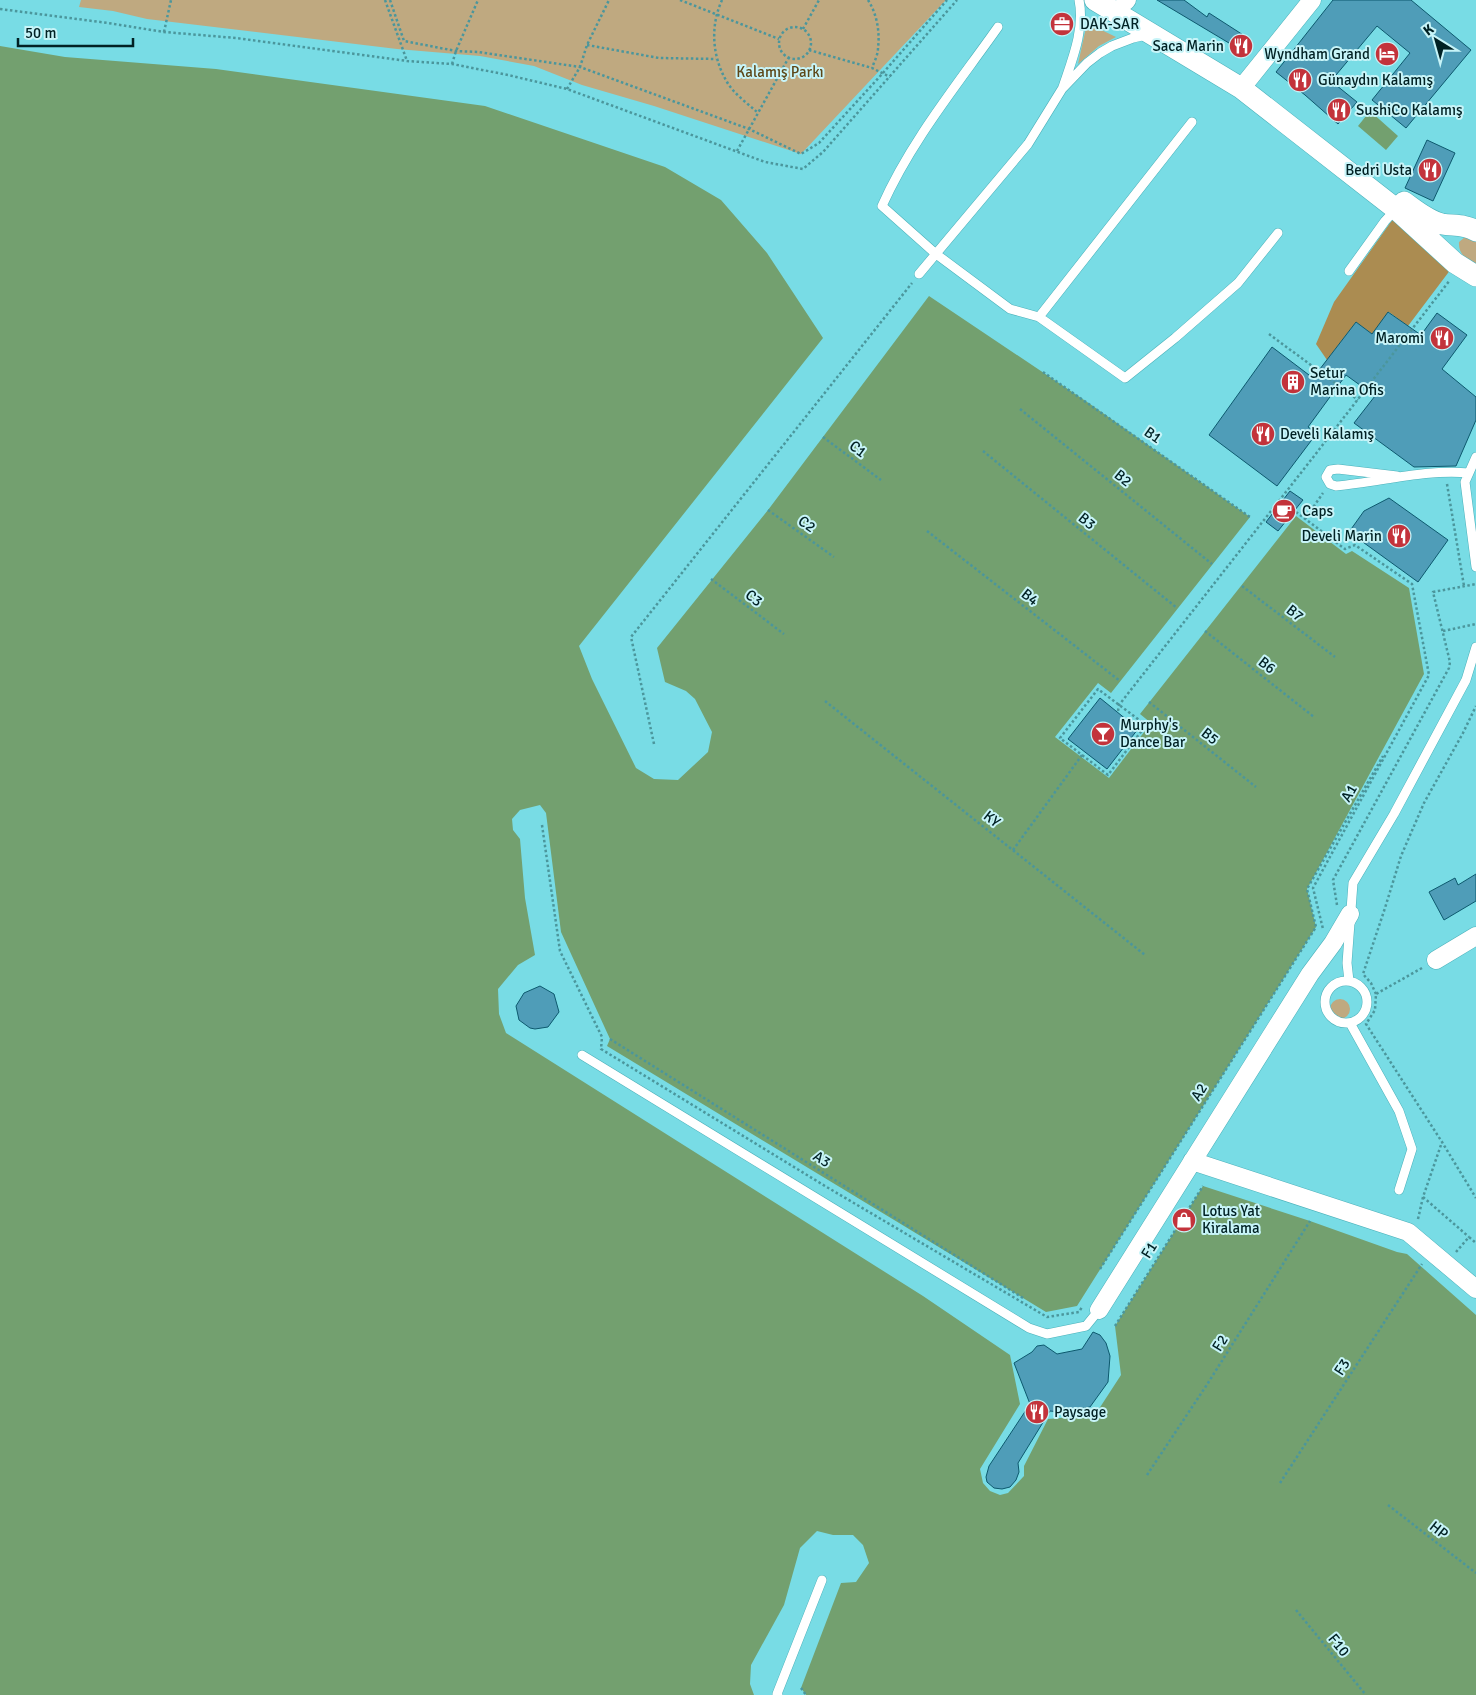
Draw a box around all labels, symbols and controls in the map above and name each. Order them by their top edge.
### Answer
office icon: DAK-SAR [1049,11,1075,37]
scale bar [18,15,132,47]
place label: DAK-SAR [1080,15,1139,33]
north arrow [1411,15,1461,65]
text: K [1420,20,1437,39]
text: 50 m [25,24,56,42]
restaurant icon: Saca Marin [1228,33,1254,59]
place label: Saca Marin [1152,37,1224,55]
hotel icon: Wyndham Grand [1374,41,1400,67]
place label: Wyndham Grand [1264,45,1370,63]
park label: Kalamış Parkı [736,63,824,81]
restaurant icon: Günaydın Kalamış [1287,67,1313,93]
place label: Günaydın Kalamış [1318,71,1433,89]
restaurant icon: SushiCo Kalamış [1326,97,1352,123]
place label: SushiCo Kalamış [1356,101,1463,119]
restaurant icon: Bedri Usta [1417,157,1443,183]
place label: Bedri Usta [1345,161,1412,179]
restaurant icon: Maromi [1429,325,1455,351]
place label: Maromi [1375,329,1424,347]
place label: Setur Marina Ofis [1310,364,1384,399]
building icon: Setur Marina Ofis [1280,369,1306,395]
restaurant icon: Develi Kalamış [1250,421,1276,447]
street label: B1 [1141,423,1165,447]
place label: Develi Kalamış [1280,425,1374,443]
street label: C1 [846,437,870,461]
street label: B2 [1111,466,1135,490]
cafe icon: Caps [1271,498,1297,524]
place label: Caps [1302,502,1334,520]
street label: B3 [1075,509,1099,533]
street label: C2 [795,512,819,536]
restaurant icon: Develi Marin [1386,523,1412,549]
place label: Develi Marin [1301,527,1382,545]
street label: B4 [1018,585,1042,609]
street label: C3 [742,586,766,610]
street label: B7 [1283,601,1307,625]
street label: B6 [1255,653,1279,677]
place label: Murphy's Dance Bar [1120,716,1186,751]
bar icon: Murphy's Dance Bar [1090,721,1116,747]
street label: B5 [1198,724,1222,748]
street label: A1 [1337,781,1361,805]
street label: KY [980,807,1004,831]
street label: A2 [1187,1080,1211,1104]
street label: A3 [810,1147,834,1171]
place label: Lotus Yat Kiralama [1202,1202,1260,1237]
shop icon: Lotus Yat Kiralama [1171,1207,1197,1233]
street label: F1 [1137,1238,1161,1262]
street label: F2 [1208,1331,1232,1355]
street label: F3 [1330,1355,1354,1379]
restaurant icon: Paysage [1024,1399,1050,1425]
place label: Paysage [1054,1403,1106,1421]
street label: HP [1426,1517,1452,1543]
street label: F10 [1324,1630,1354,1660]

